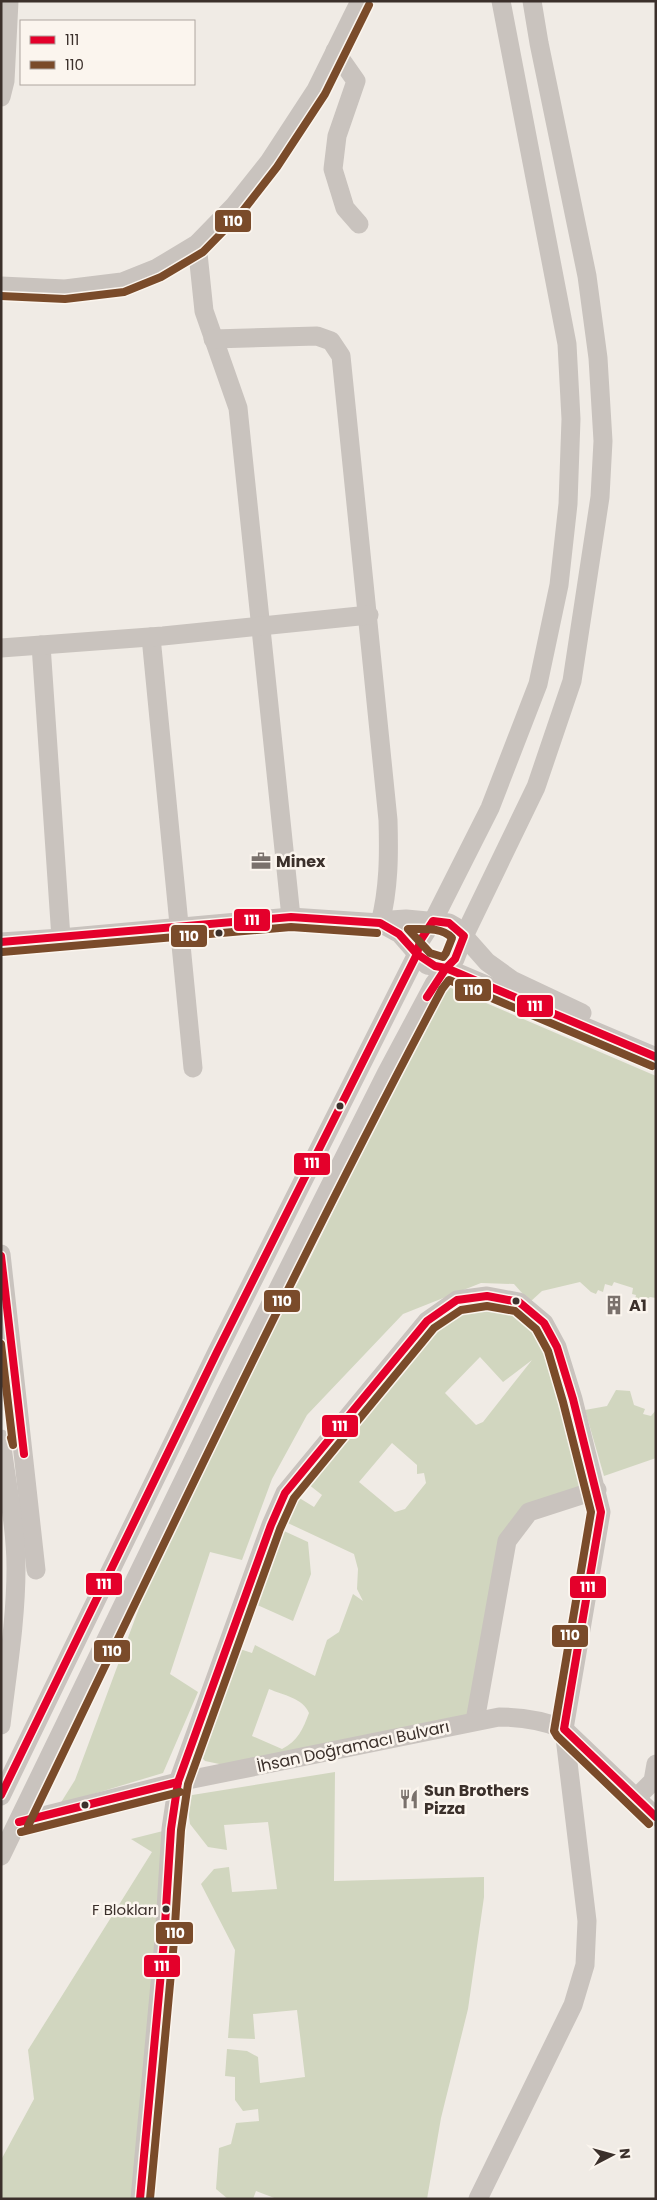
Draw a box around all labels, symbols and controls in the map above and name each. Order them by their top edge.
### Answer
legend [20,20,195,85]
text: 111 [65,29,79,50]
text: 110 [65,54,84,75]
line badge: 110 [214,209,252,233]
text: 110 [223,211,243,231]
office icon: Minex [250,850,272,872]
place label: Minex [276,850,326,873]
line badge: 111 [233,908,271,932]
text: 111 [244,910,260,930]
line badge: 110 [170,924,208,948]
text: 110 [179,926,199,946]
unlabelled marker [214,928,224,938]
line badge: 110 [454,978,492,1002]
text: 110 [463,980,483,1000]
line badge: 111 [516,994,554,1018]
text: 111 [527,996,543,1016]
unlabelled marker [335,1101,345,1111]
line badge: 111 [293,1152,331,1176]
text: 111 [304,1153,320,1173]
line badge: 110 [263,1289,301,1313]
text: 110 [272,1291,292,1311]
building icon: A1 [603,1294,625,1316]
place label: A1 [629,1294,647,1317]
unlabelled marker [511,1296,521,1306]
line badge: 111 [321,1414,359,1438]
text: 111 [332,1416,348,1436]
line badge: 111 [85,1572,123,1596]
text: 111 [96,1574,112,1594]
line badge: 111 [569,1575,607,1599]
text: 111 [580,1577,596,1597]
line badge: 110 [551,1624,589,1648]
text: 110 [560,1625,580,1645]
line badge: 110 [93,1639,131,1663]
text: 110 [102,1641,122,1661]
street label: İhsan Doğramacı Bulvarı [255,1715,451,1778]
place label: Sun Brothers Pizza [424,1779,529,1820]
restaurant icon: Sun Brothers Pizza [398,1788,420,1810]
unlabelled marker [80,1800,90,1810]
place label: F Blokları [92,1899,157,1920]
marker: F Blokları [161,1904,171,1914]
line badge: 110 [155,1921,194,1945]
text: 110 [165,1923,185,1943]
line badge: 111 [143,1954,181,1978]
text: 111 [154,1956,170,1976]
north arrow [587,2130,637,2180]
text: N [614,2147,635,2160]

